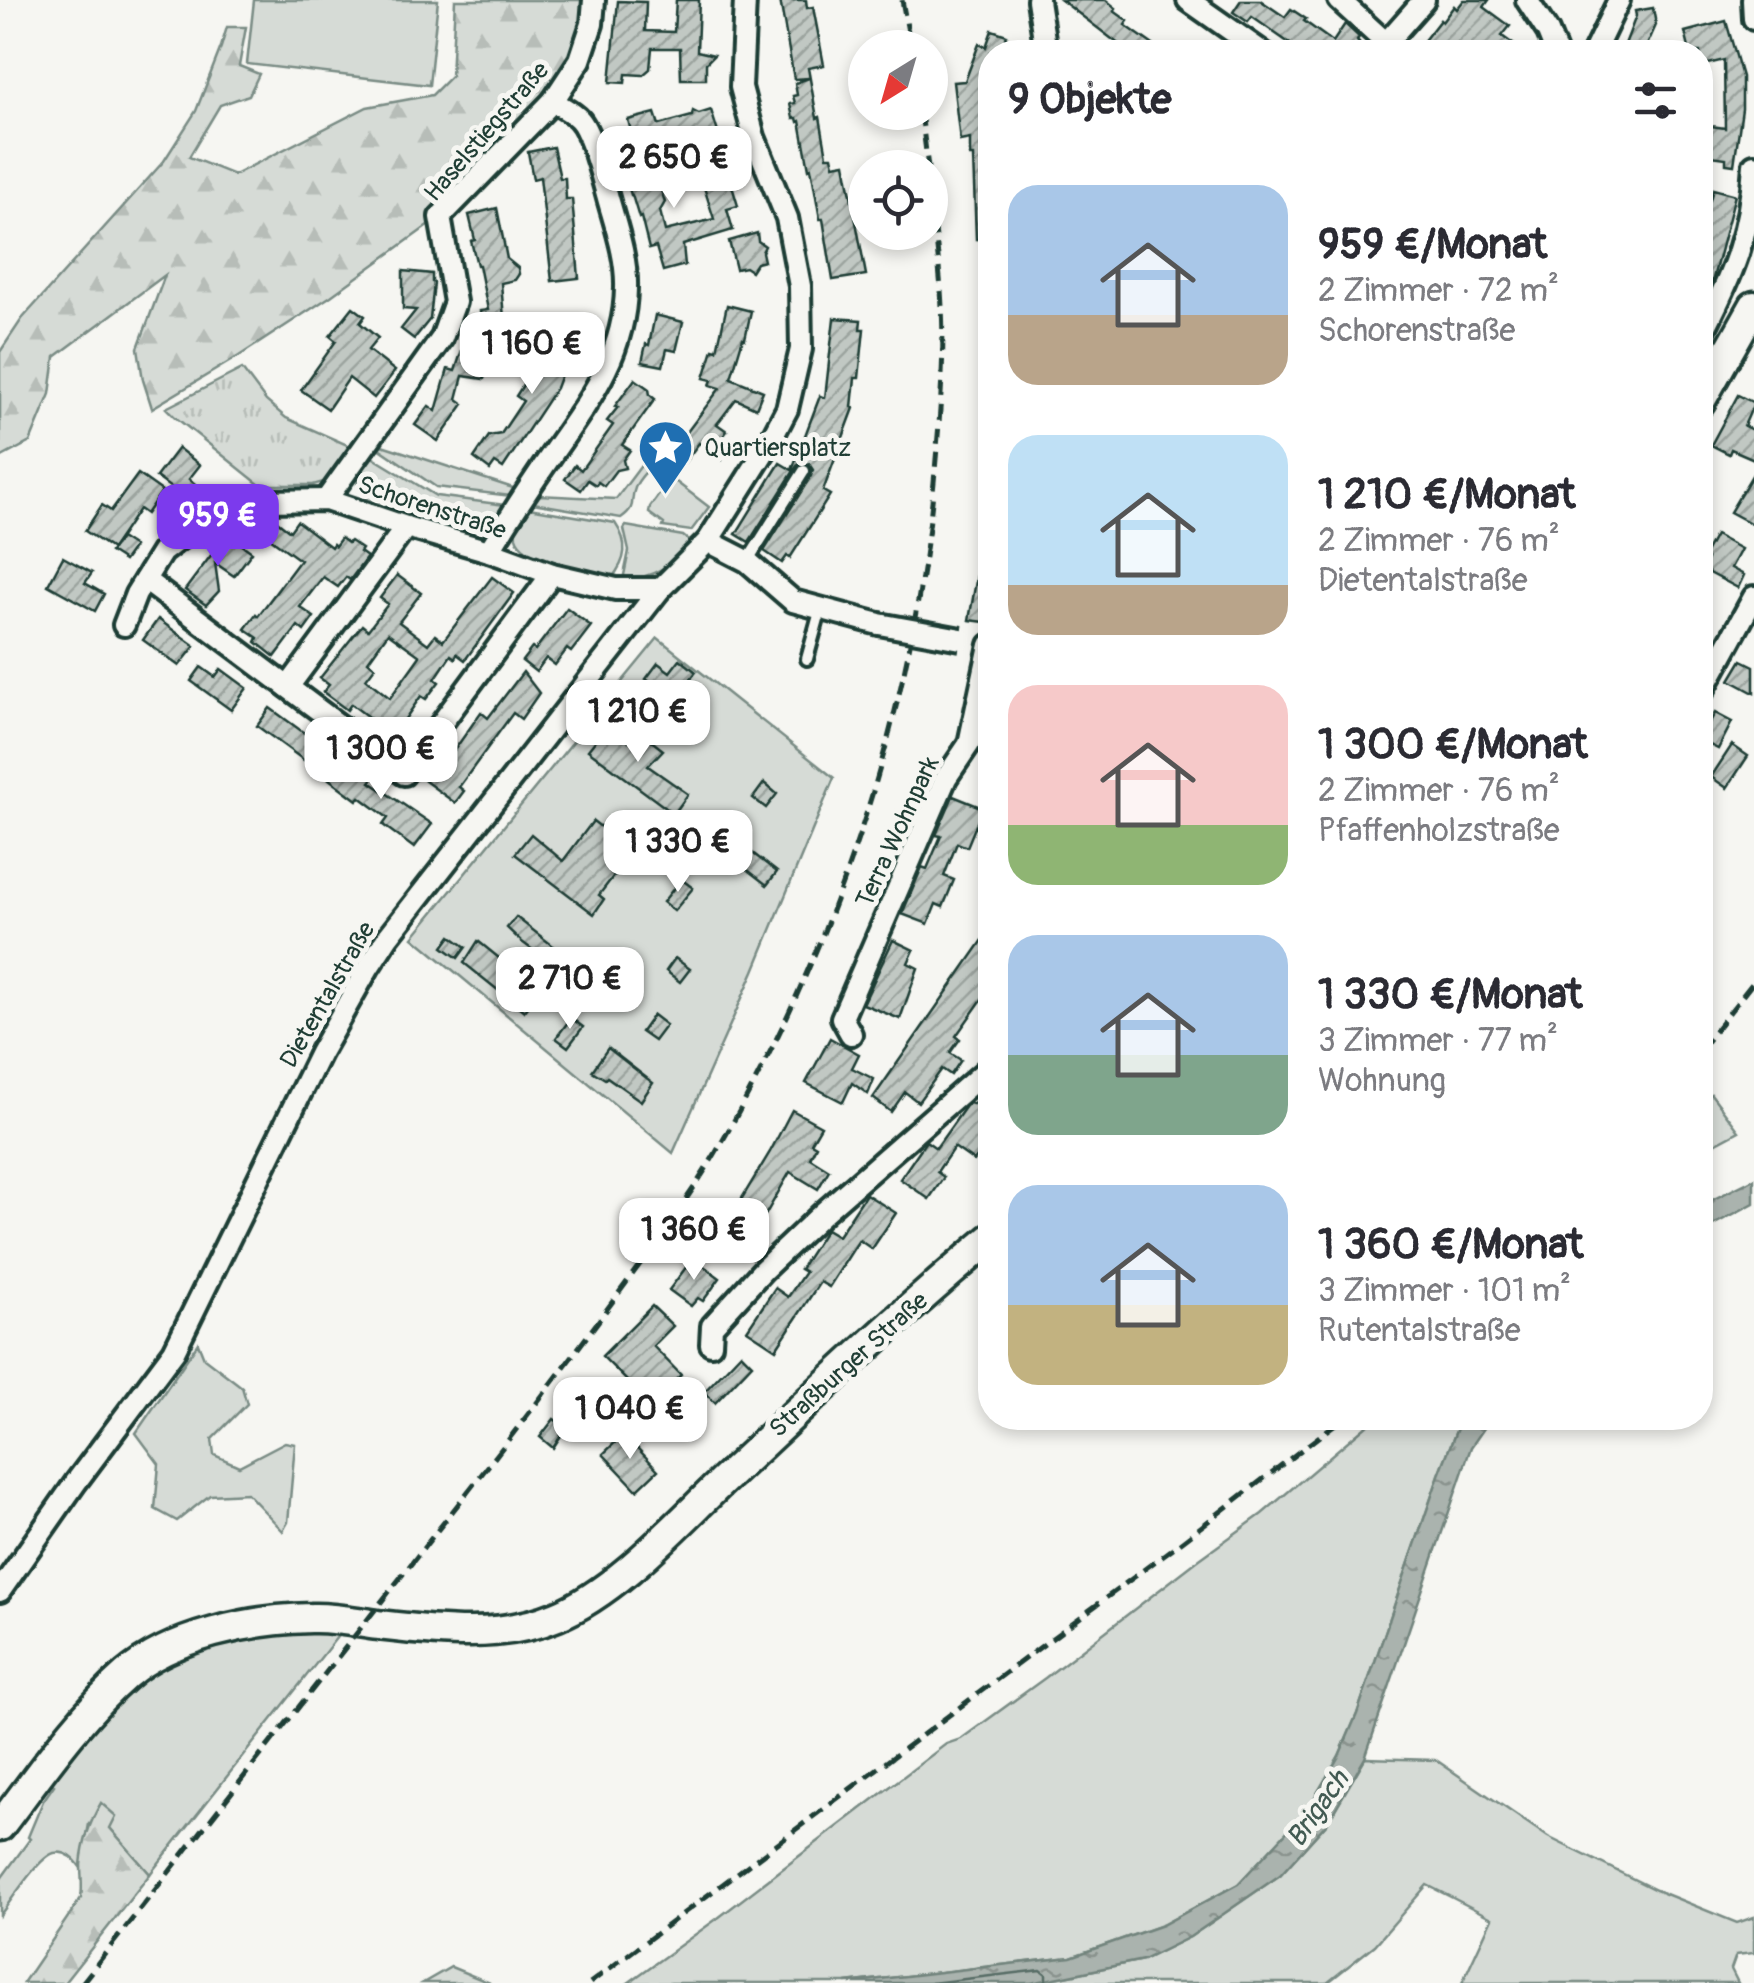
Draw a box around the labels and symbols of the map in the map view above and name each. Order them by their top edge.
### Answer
north arrow [848,30,948,130]
street label: Haselstiegstraße [418,55,557,208]
pin: 2 650 € [582,126,766,211]
pin: 1 160 € [440,312,624,397]
place icon: Quartiersplatz [635,418,695,497]
place label: Quartiersplatz [704,433,851,464]
street label: Schorenstraße [354,469,511,547]
pin: 959 € [148,484,288,569]
pin: 1 210 € [546,680,730,765]
pin: 1 300 € [289,717,473,802]
street label: Terra Wohnpark [850,751,947,912]
pin: 1 330 € [586,810,770,895]
street label: Dietentalstraße [274,916,383,1074]
pin: 2 710 € [478,947,662,1032]
pin: 1 360 € [602,1198,786,1283]
street label: Straßburger Straße [763,1285,935,1444]
pin: 1 040 € [538,1377,722,1462]
water label: Brigach [1279,1763,1358,1854]

